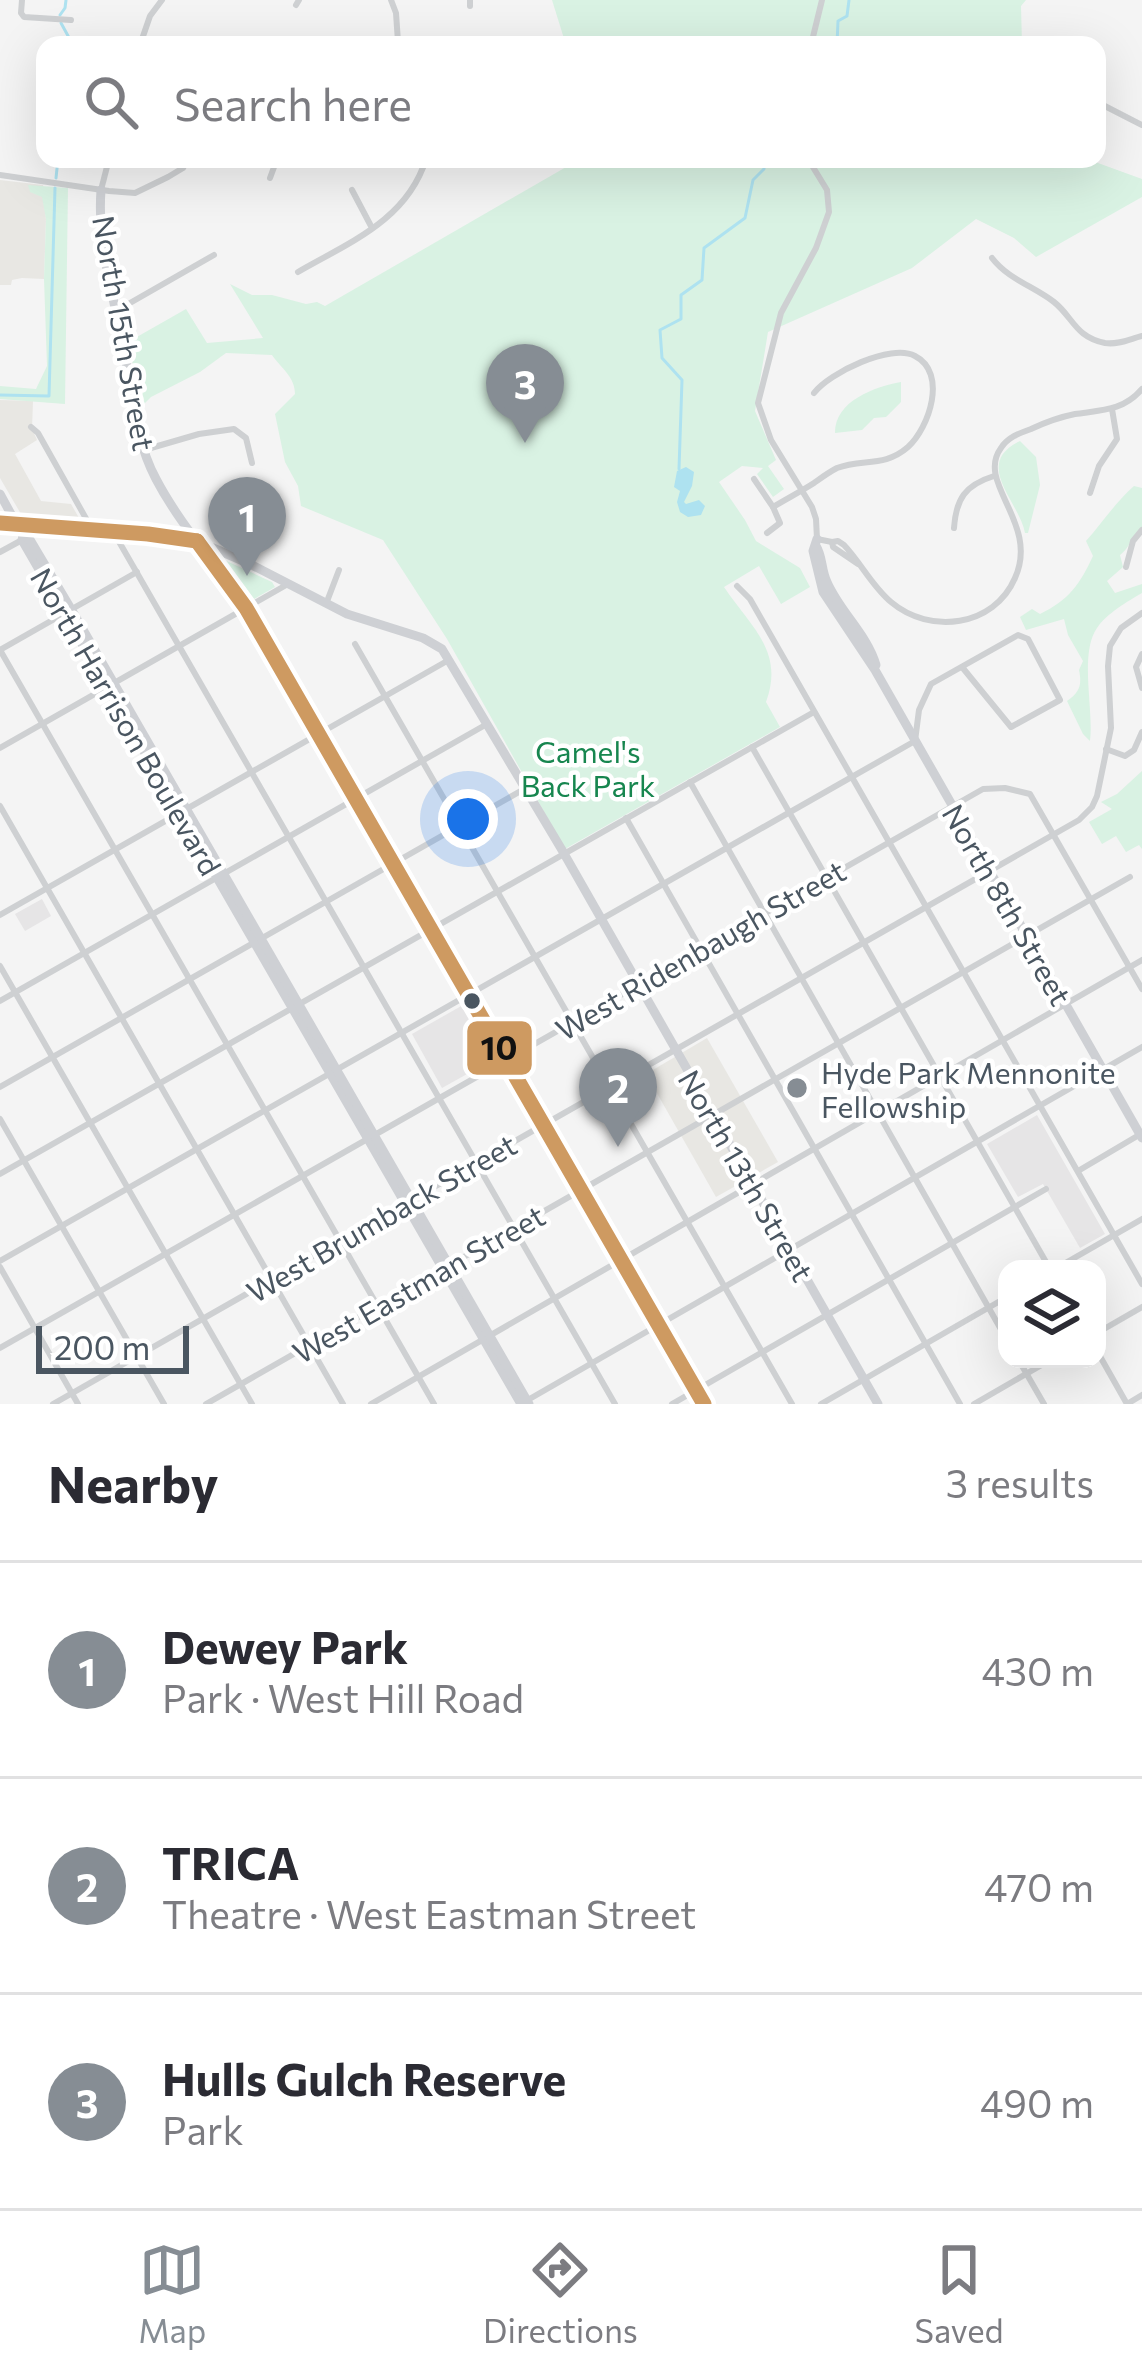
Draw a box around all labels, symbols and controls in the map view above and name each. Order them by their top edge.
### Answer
search box [36,36,1106,168]
icon: search [78,69,144,135]
text: Search here [174,75,412,130]
street label: North 15th Street [86,213,164,453]
pin: 3 [486,344,564,443]
pin: 1 [208,477,286,576]
street label: North Harrison Boulevard [24,561,230,881]
park label: Camel's Back Park [521,732,655,803]
your location [438,789,498,849]
street label: North 8th Street [935,797,1081,1011]
street label: West Ridenbaugh Street [549,851,851,1047]
unlabelled marker [461,990,483,1012]
line badge: 10 [465,1019,534,1077]
text: 10 [481,1026,517,1067]
pin: 2 [579,1048,657,1147]
place label: Hyde Park Mennonite Fellowship [821,1053,1116,1124]
street label: North 13th Street [672,1063,822,1287]
marker: Hyde Park Mennonite Fellowship [784,1075,810,1101]
street label: West Brumback Street [240,1125,522,1309]
street label: West Eastman Street [285,1196,551,1370]
map controls [998,1260,1106,1368]
button: layers [998,1260,1106,1368]
scale bar [36,1320,189,1373]
text: 200 m [54,1326,150,1367]
text: Nearby [48,1451,218,1514]
text: 3 results [946,1458,1094,1506]
text: Dewey Park [162,1618,408,1673]
text: 1 [78,1646,96,1694]
text: 430 m [981,1646,1094,1694]
text: Park · West Hill Road [162,1673,524,1721]
text: TRICA [162,1834,299,1889]
text: 2 [76,1862,98,1910]
text: 470 m [984,1862,1094,1910]
text: Theatre · West Eastman Street [162,1889,696,1937]
text: Hulls Gulch Reserve [162,2050,566,2105]
text: 3 [76,2078,98,2126]
text: 490 m [980,2078,1094,2126]
text: Park [162,2105,244,2153]
tab: Map [138,2237,206,2350]
tab: Directions [483,2237,638,2350]
tab: Saved [915,2237,1004,2350]

